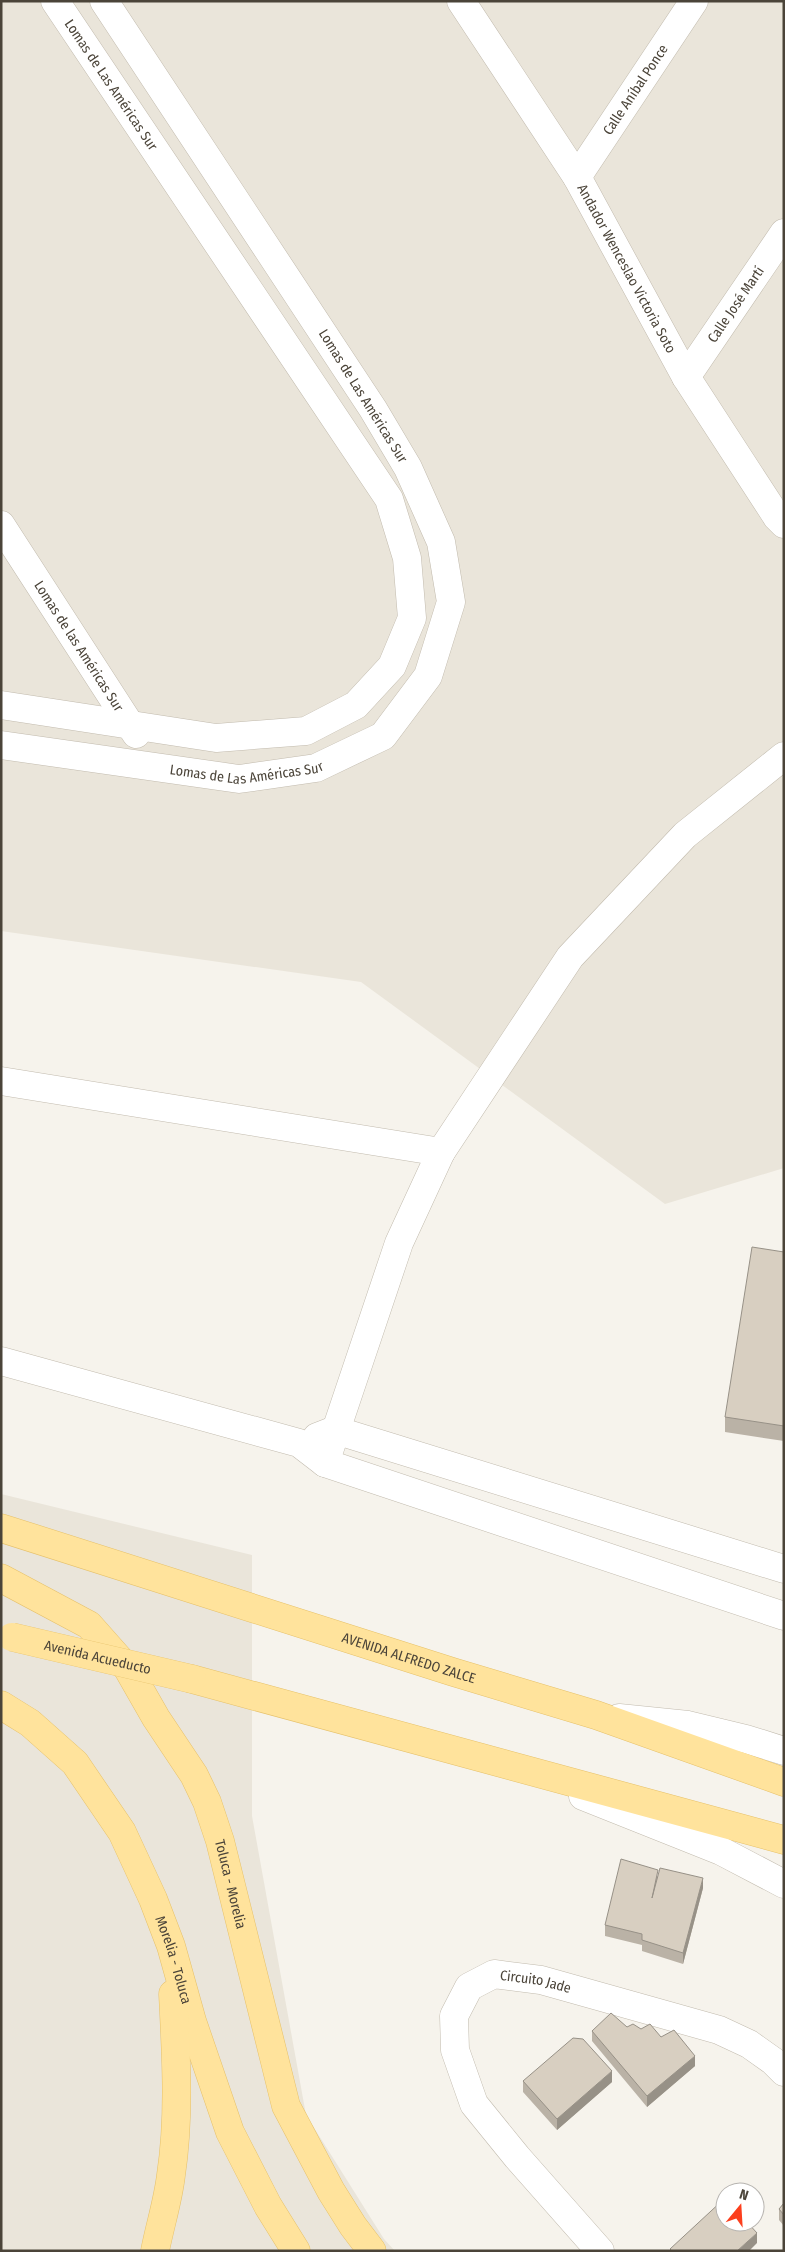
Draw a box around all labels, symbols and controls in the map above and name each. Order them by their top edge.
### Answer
street label: Lomas de Las Américas Sur [61,16,161,154]
street label: Calle Aníbal Ponce [599,41,671,138]
street label: Andador Wenceslao Victoria Soto [574,181,680,356]
street label: Calle José Martí [704,262,768,346]
street label: Lomas de Las Américas Sur [315,326,411,466]
street label: Lomas de las Américas Sur [31,577,128,715]
street label: Lomas de Las Américas Sur [169,757,326,788]
street label: AVENIDA ALFREDO ZALCE [340,1629,478,1687]
street label: Avenida Acueducto [43,1636,153,1678]
street label: Toluca - Morelia [211,1838,250,1931]
street label: Morelia - Toluca [152,1913,195,2006]
street label: Circuito Jade [499,1966,573,1997]
north arrow [715,2182,765,2232]
text: N [737,2186,750,2204]

